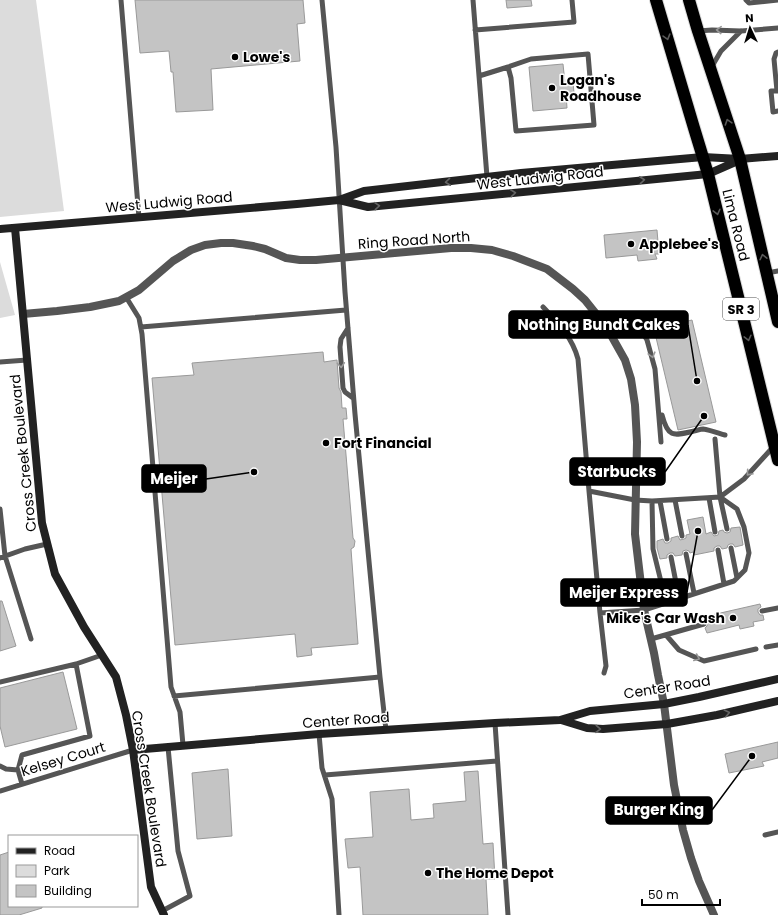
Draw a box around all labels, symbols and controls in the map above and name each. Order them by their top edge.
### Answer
north arrow [730,8,770,48]
text: N [745,10,754,26]
one-way arrow [716,26,722,34]
one-way arrow [662,34,671,41]
place label: Lowe's [243,47,290,67]
marker: Lowe's [230,52,240,62]
place label: Logan's Roadhouse [560,70,642,106]
marker: Logan's Roadhouse [547,83,557,93]
one-way arrow [724,119,732,126]
street label: West Ludwig Road [476,161,604,195]
one-way arrow [639,176,645,185]
one-way arrow [445,177,452,186]
street label: West Ludwig Road [105,186,233,218]
street label: Lima Road [717,187,755,263]
one-way arrow [510,189,516,198]
one-way arrow [374,202,380,211]
one-way arrow [713,209,721,215]
street label: Ring Road North [357,226,471,254]
place label: Applebee's [639,234,719,254]
marker: Applebee's [626,239,636,249]
one-way arrow [760,253,768,260]
road number: SR 3 [723,298,759,320]
callout: Nothing Bundt Cakes [509,311,688,338]
text: Nothing Bundt Cakes [518,314,681,335]
one-way arrow [744,335,752,341]
one-way arrow [647,352,655,358]
one-way arrow [337,362,346,368]
street label: Cross Creek Boulevard [5,373,41,533]
place label: Fort Financial [334,433,432,453]
marker: Fort Financial [321,438,331,448]
callout: Starbucks [570,458,665,485]
text: Starbucks [578,461,656,482]
callout: Meijer [142,465,206,492]
text: Meijer [150,468,198,489]
one-way arrow [747,469,754,476]
callout: Meijer Express [561,579,687,606]
text: Meijer Express [569,582,679,603]
place label: Mike's Car Wash [606,608,725,628]
marker: Mike's Car Wash [728,613,738,623]
one-way arrow [693,653,700,661]
street label: Center Road [622,670,712,704]
street label: Center Road [302,707,390,733]
street label: Cross Creek Boulevard [127,709,171,869]
one-way arrow [723,709,730,718]
one-way arrow [595,725,601,733]
street label: Kelsey Court [18,737,108,781]
callout: Burger King [606,797,712,824]
text: Burger King [614,799,704,820]
legend [8,835,138,907]
text: Road [44,842,75,859]
text: Park [44,862,71,879]
place label: The Home Depot [436,863,554,883]
marker: The Home Depot [423,868,433,878]
scale bar [642,881,720,907]
text: Building [44,882,92,899]
text: 50 m [648,886,679,903]

